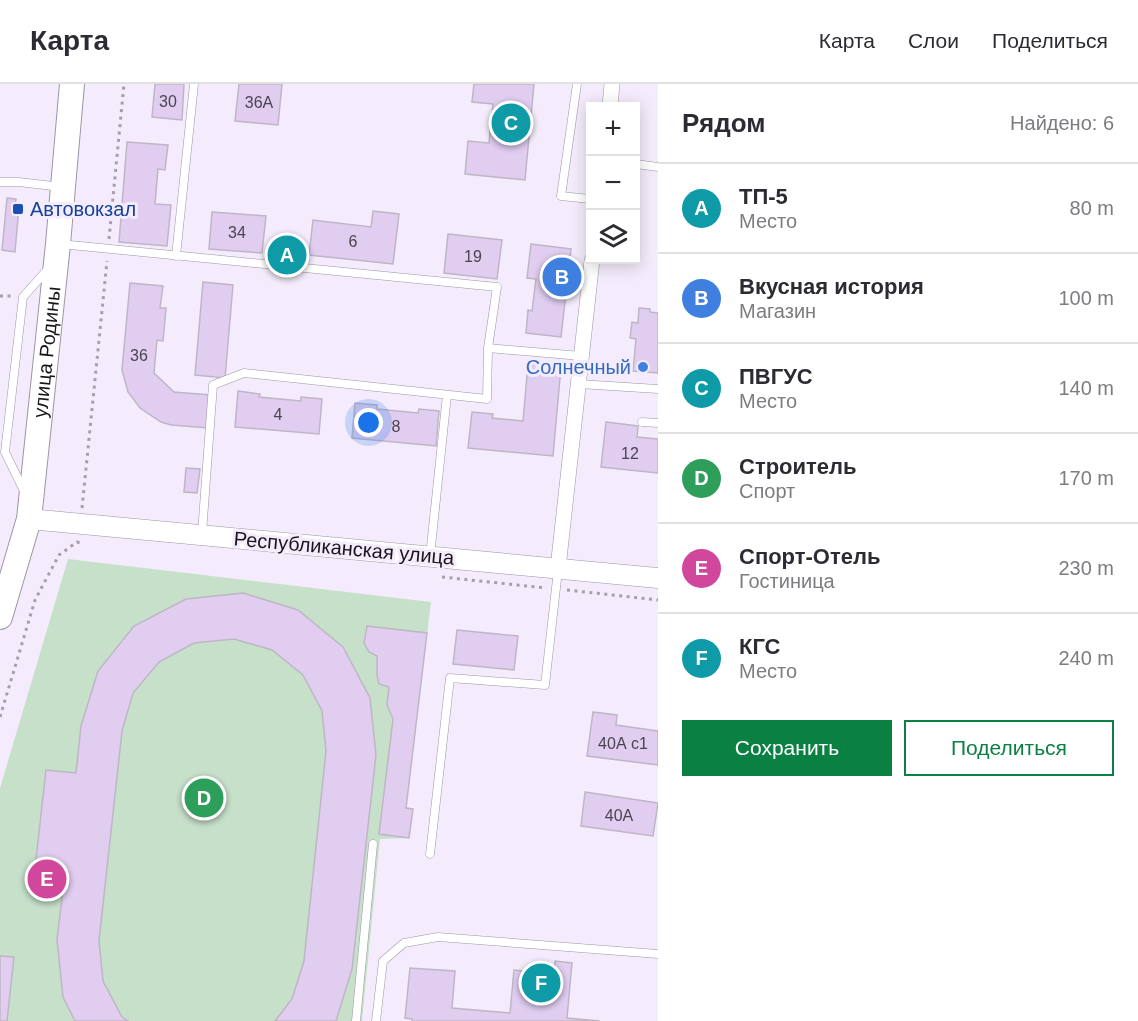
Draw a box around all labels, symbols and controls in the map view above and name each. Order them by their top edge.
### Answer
text: Карта [30,25,109,56]
text: Карта [819,29,875,52]
text: Слои [908,29,959,52]
text: Поделиться [992,29,1108,52]
house number: 30 [159,93,177,110]
house number: 36А [245,94,274,111]
pin: C [492,100,530,146]
map controls [586,102,640,264]
button: + [586,102,640,156]
text: Рядом [682,108,765,138]
text: Найдено: 6 [1010,112,1114,134]
button: − [586,156,640,210]
text: ТП-5 [739,184,788,209]
text: A [694,197,709,219]
text: 80 m [1070,197,1114,219]
place label: Автовокзал [30,198,136,220]
marker: Автовокзал [11,202,25,216]
button: layers [586,210,640,264]
text: Место [739,210,797,232]
house number: 34 [228,224,246,241]
pin: A [268,232,306,278]
house number: 6 [349,233,358,250]
house number: 19 [464,248,482,265]
pin: B [542,254,582,300]
text: Вкусная история [739,274,924,299]
street label: улица Родины [29,285,64,419]
text: B [694,287,709,309]
text: 100 m [1058,287,1114,309]
text: Магазин [739,300,816,322]
house number: 36 [130,347,148,364]
place label: Солнечный [526,356,631,378]
marker: Солнечный [636,360,650,374]
text: ПВГУС [739,364,813,389]
text: C [694,377,709,399]
text: 140 m [1058,377,1114,399]
text: Место [739,390,797,412]
house number: 4 [274,406,283,423]
your location [354,408,383,437]
house number: 8 [392,418,401,435]
house number: 12 [621,445,639,462]
text: Строитель [739,454,857,479]
text: D [694,467,709,489]
text: 170 m [1058,467,1114,489]
text: Спорт [739,480,795,502]
street label: Республиканская улица [233,527,456,569]
text: Спорт-Отель [739,544,881,569]
text: E [695,557,708,579]
text: 230 m [1058,557,1114,579]
text: Гостиница [739,570,835,592]
text: КГС [739,634,781,659]
text: F [695,647,708,669]
text: 240 m [1058,647,1114,669]
text: Место [739,660,797,682]
button: Сохранить [682,720,892,776]
button: Поделиться [904,720,1114,776]
house number: 40А с1 [598,735,648,752]
pin: D [184,776,224,820]
house number: 40А [605,807,634,824]
pin: E [28,856,66,902]
pin: F [522,960,560,1006]

